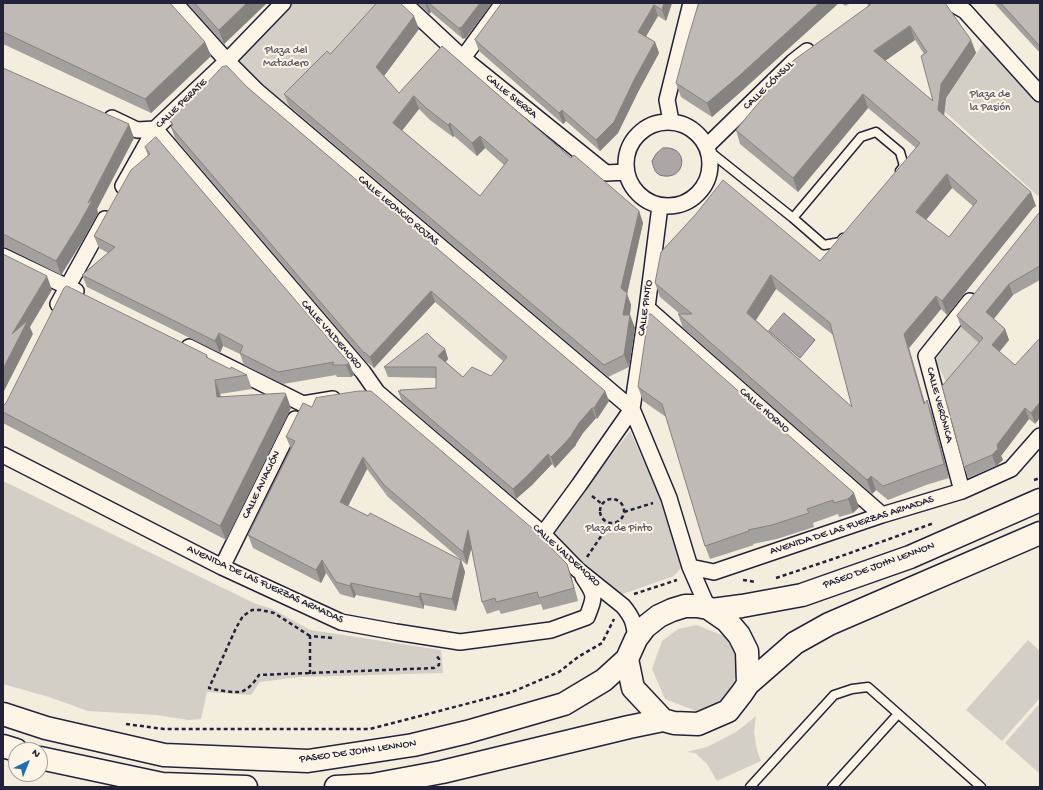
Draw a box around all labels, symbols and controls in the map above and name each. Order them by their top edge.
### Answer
park label: Plaza del Matadero [263,44,309,70]
street label: CALLE CÓNSUL [741,59,797,113]
street label: CALLE SIERRA [483,72,539,122]
street label: CALLE PERATE [154,76,210,132]
park label: Plaza de la Pasión [970,88,1010,114]
street label: CALLE LEONCIO ROJAS [355,173,441,249]
street label: CALLE PINTO [636,279,656,337]
street label: CALLE VALDEMORO [297,298,365,372]
street label: CALLE VERÓNICA [923,366,955,444]
street label: CALLE HORNO [736,386,792,436]
street label: CALLE AVIACIÓN [240,449,284,521]
street label: AVENIDA DE LAS FUERZAS ARMADAS [768,493,936,559]
street label: CALLE VALDEMORO [529,522,603,590]
park label: Plaza de Pinto [586,522,652,536]
street label: PASEO DE JOHN LENNON [821,540,937,592]
street label: AVENIDA DE LAS FUERZAS ARMADAS [185,543,345,627]
street label: PASEO DE JOHN LENNON [299,737,417,767]
north arrow [8,742,48,782]
text: N [29,747,42,761]

